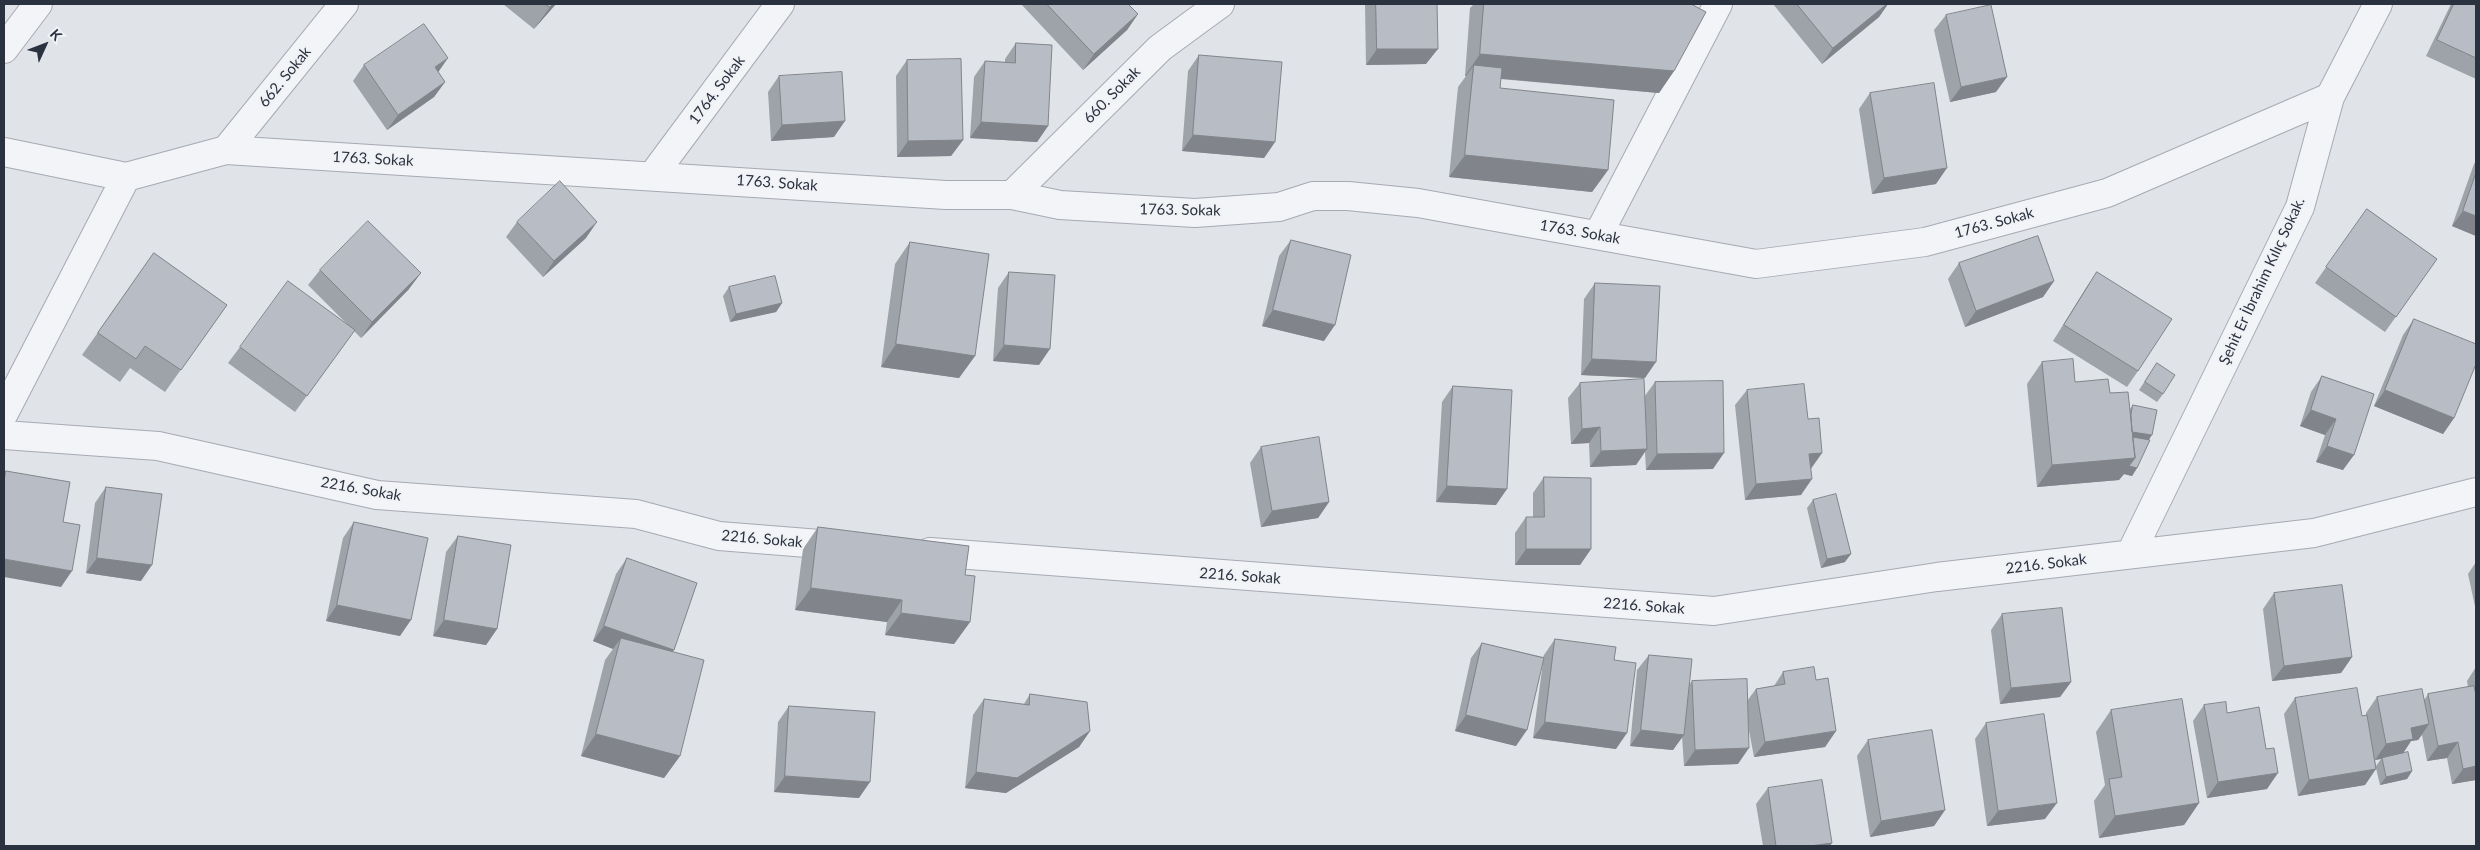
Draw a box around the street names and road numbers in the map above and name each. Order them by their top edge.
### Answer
street label: 662. Sokak [255,43,315,111]
street label: 1764. Sokak [685,52,749,128]
street label: 660. Sokak [1080,63,1144,127]
street label: 1763. Sokak [332,148,414,170]
street label: 1763. Sokak [736,171,818,195]
street label: Şehit Er İbrahim Kılıç Sokak. [2215,194,2309,368]
street label: 1763. Sokak [1139,200,1221,220]
street label: 1763. Sokak [1952,204,2036,242]
street label: 1763. Sokak [1538,216,1622,248]
street label: 2216. Sokak [319,473,403,505]
street label: 2216. Sokak [721,526,803,552]
street label: 2216. Sokak [2004,550,2088,578]
street label: 2216. Sokak [1199,564,1281,588]
street label: 2216. Sokak [1603,594,1685,618]

